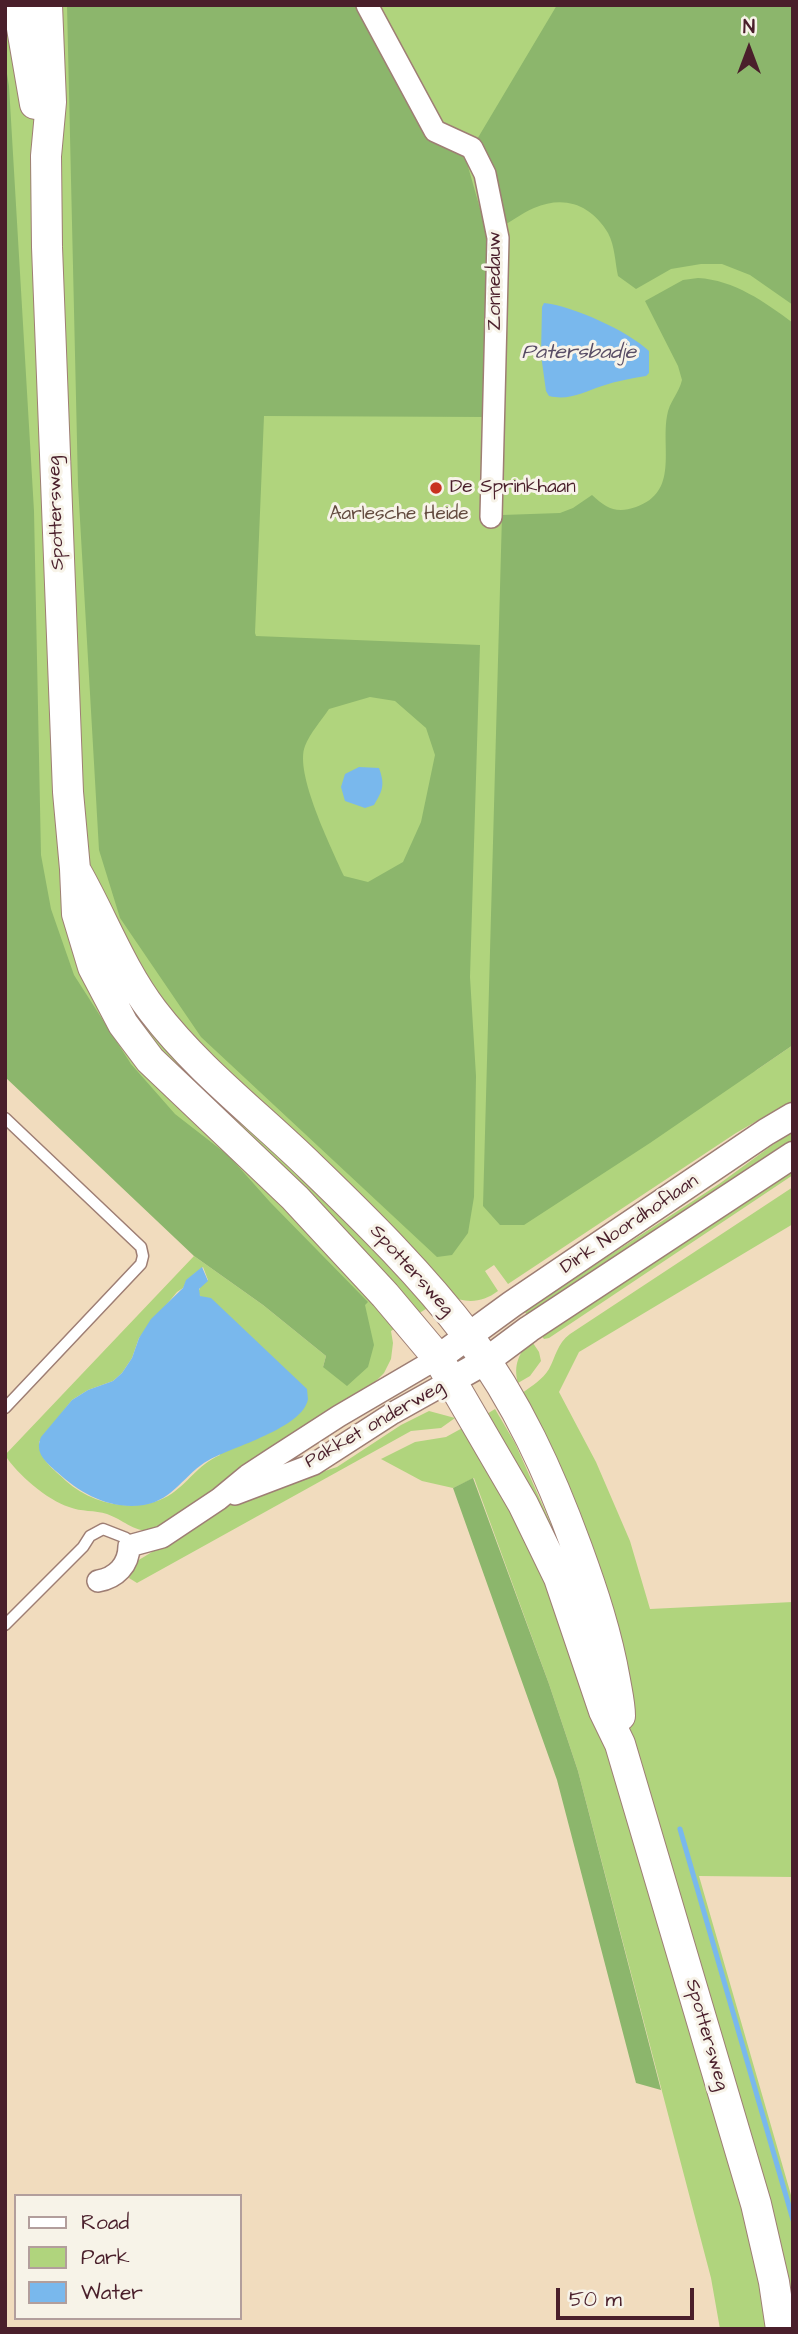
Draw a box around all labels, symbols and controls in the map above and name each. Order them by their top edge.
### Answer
north arrow [714,14,784,84]
text: N [743,14,755,41]
street label: Zonnedauw [485,231,507,331]
water label: Patersbadje [522,341,636,367]
street label: Spottersweg [44,455,70,571]
place label: De Sprinkhaan [450,477,576,499]
marker: De Sprinkhaan [428,480,444,496]
park label: Aarlesche Heide [329,504,469,526]
street label: Dirk Noordhoflaan [557,1170,703,1280]
street label: Spottersweg [364,1221,458,1321]
street label: Pakket onderweg [301,1376,449,1474]
street label: Spottersweg [679,1977,733,2093]
legend [14,2194,242,2320]
text: Road [81,2208,129,2237]
text: Park [81,2243,130,2272]
scale bar [560,2274,698,2318]
text: Water [81,2278,143,2307]
text: 50 m [569,2285,622,2314]

